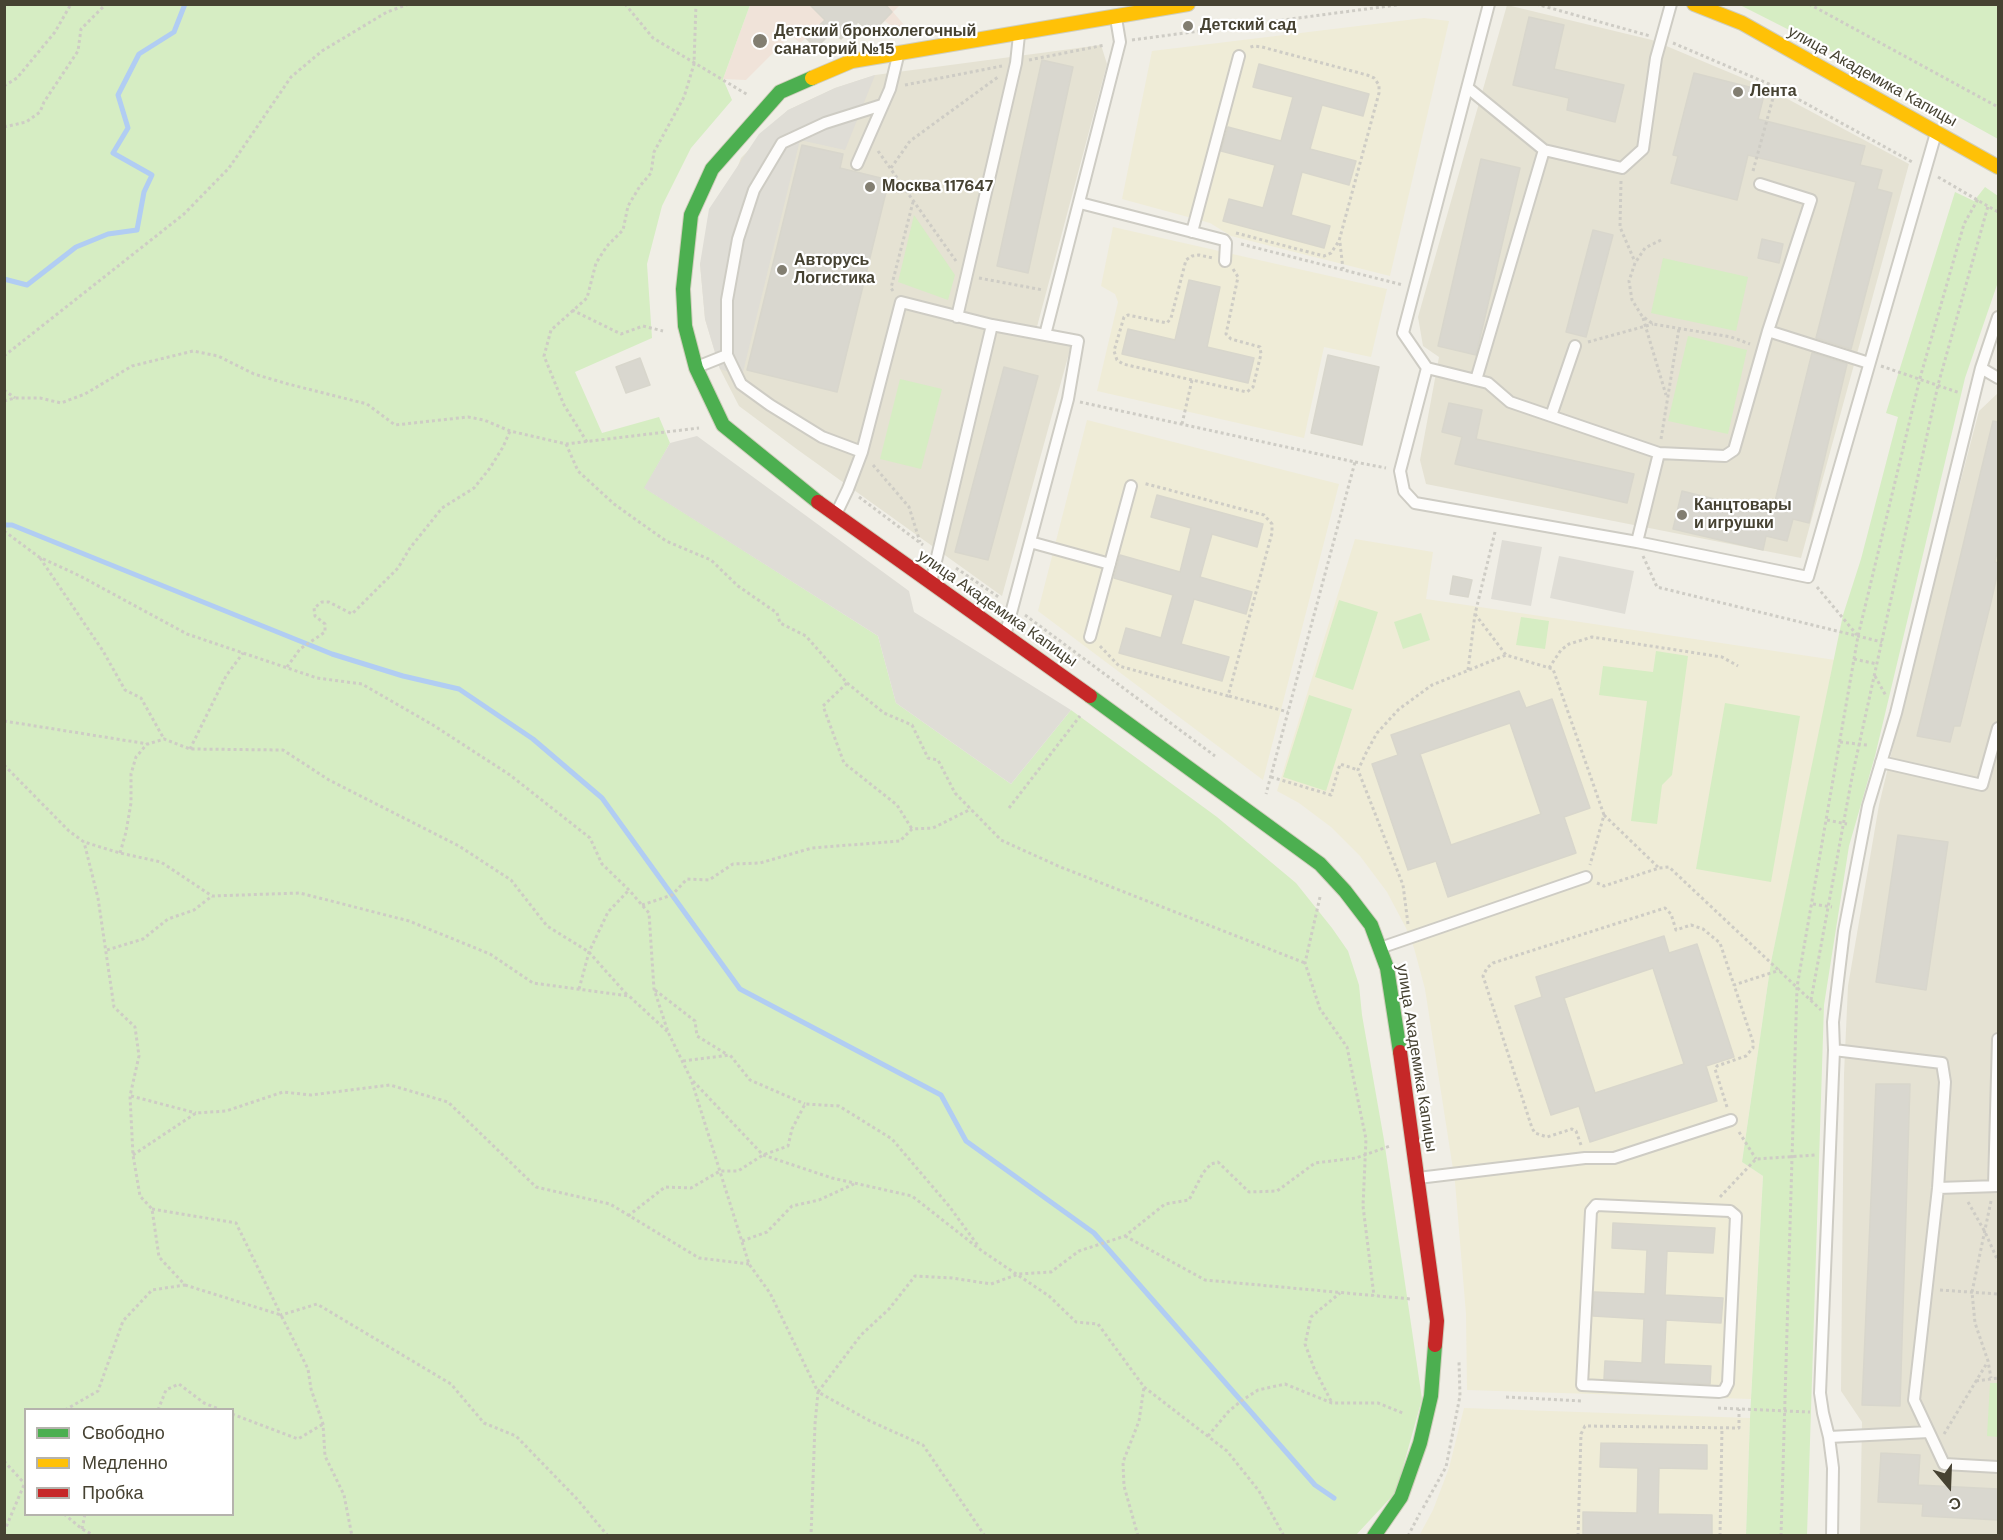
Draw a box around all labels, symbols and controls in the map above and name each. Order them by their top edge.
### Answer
place label: Детский сад [1200,16,1296,36]
marker: Детский сад [1181,19,1195,33]
place label: Детский бронхолегочный санаторий №15 [774,22,976,60]
street label: улица Академика Капицы [1784,22,1960,132]
marker: Детский бронхолегочный санаторий №15 [751,32,769,50]
place label: Лента [1750,82,1797,102]
marker: Лента [1731,85,1745,99]
place label: Москва 117647 [882,177,993,197]
marker: Москва 117647 [863,180,877,194]
place label: Авторусь Логистика [794,251,875,289]
marker: Авторусь Логистика [775,263,789,277]
place label: Канцтовары и игрушки [1694,496,1792,534]
marker: Канцтовары и игрушки [1675,508,1689,522]
street label: улица Академика Капицы [914,547,1080,671]
street label: улица Академика Капицы [1392,963,1440,1153]
legend [24,1408,234,1516]
text: Свободно [82,1421,165,1445]
text: Медленно [82,1451,168,1475]
north arrow [1919,1456,1979,1516]
text: Пробка [82,1481,144,1505]
text: С [1946,1492,1964,1515]

